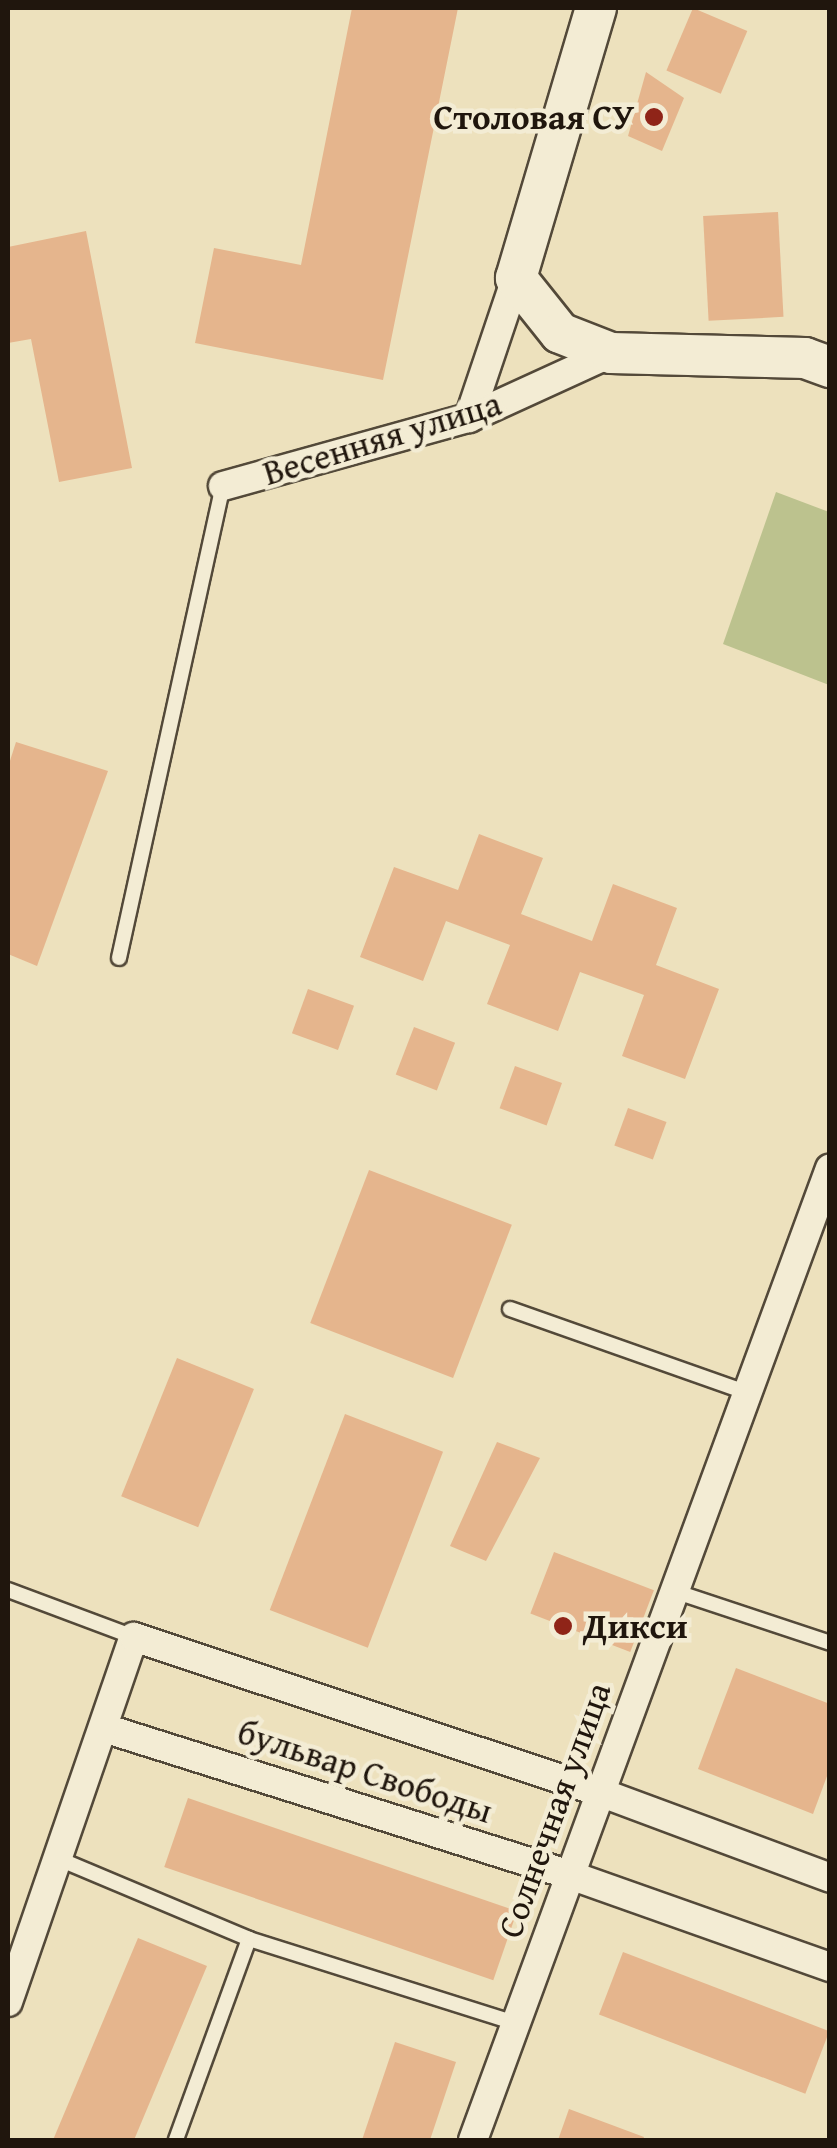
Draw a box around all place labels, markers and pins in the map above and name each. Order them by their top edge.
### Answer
place label: Столовая СУ [434,96,634,138]
marker: Столовая СУ [643,106,665,128]
place label: Дикси [583,1605,688,1647]
marker: Дикси [552,1615,574,1637]

